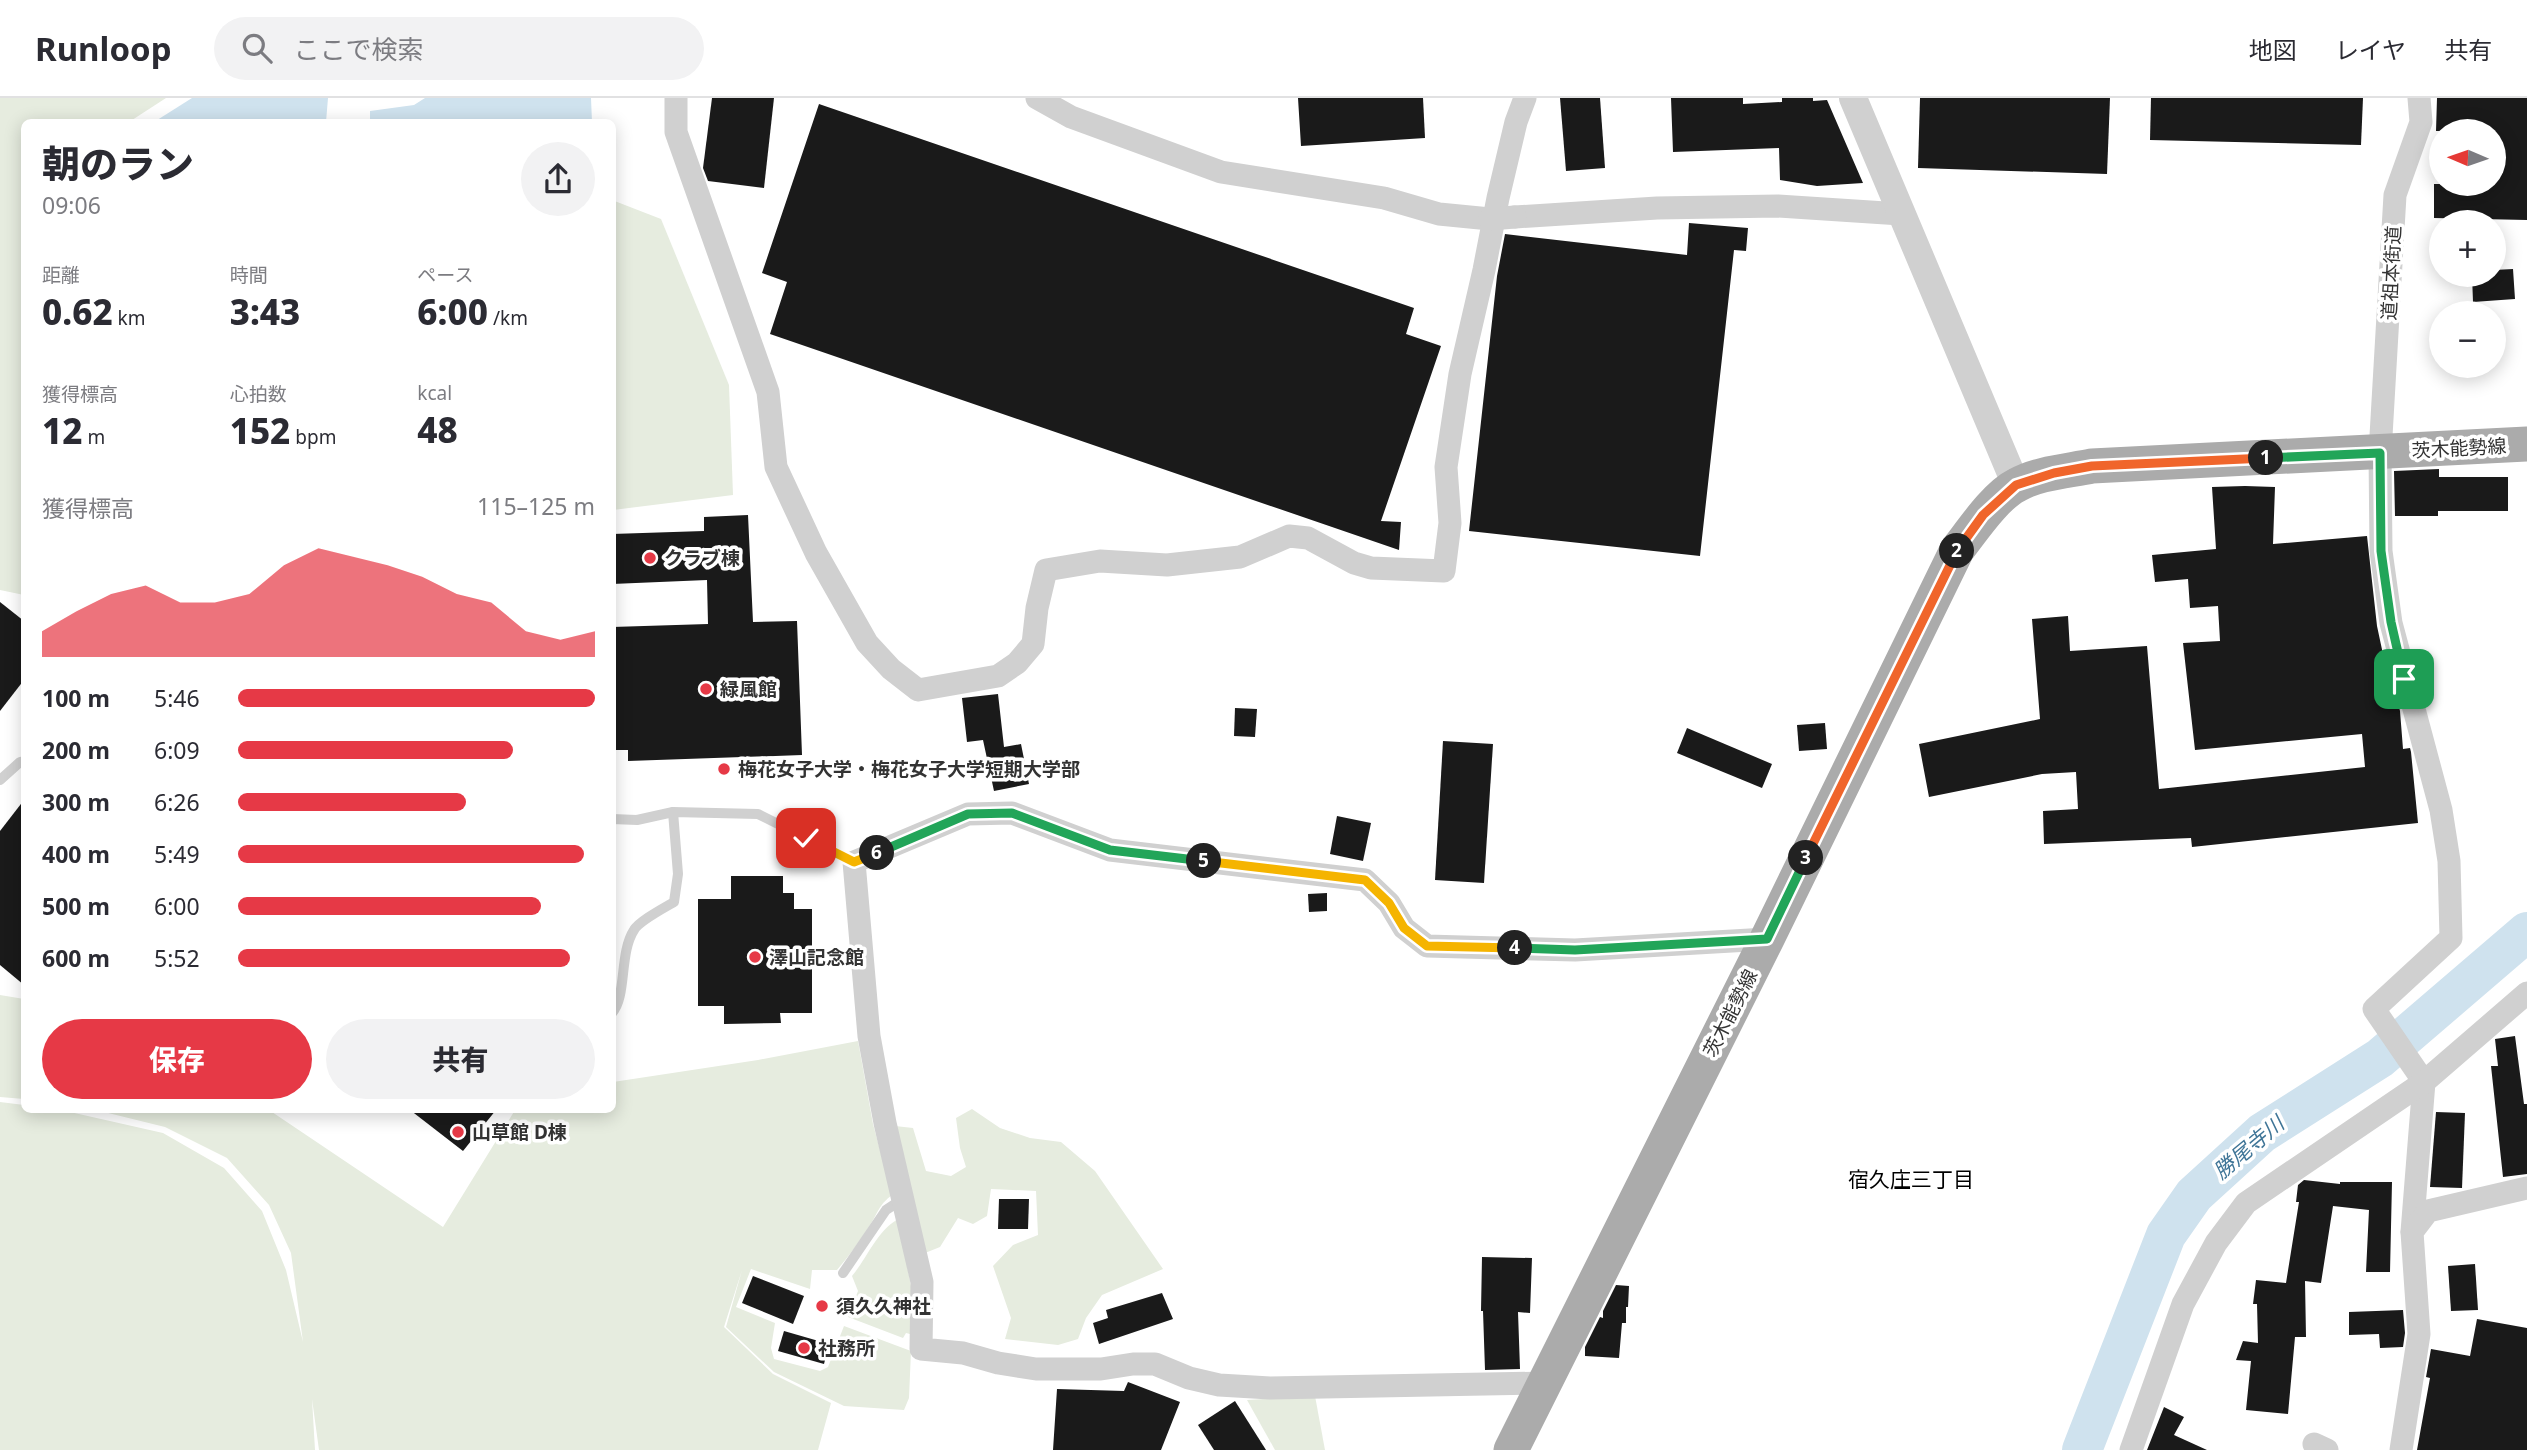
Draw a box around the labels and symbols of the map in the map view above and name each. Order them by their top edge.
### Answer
north arrow [2429,119,2506,196]
street label: 道祖本街道 [2376,225,2406,321]
street label: 茨木能勢線 [2411,433,2507,463]
pin: 1 [2248,440,2284,476]
pin: 2 [1940,533,1974,568]
place label: クラブ棟 [664,545,740,571]
marker: クラブ棟 [642,550,658,566]
pin [2374,649,2434,709]
place label: 緑風館 [720,676,777,702]
marker: 緑風館 [698,681,714,697]
place label: 梅花女子大学・梅花女子大学短期大学部 [738,756,1080,782]
marker: 梅花女子大学・梅花女子大学短期大学部 [716,761,732,777]
pin [776,808,836,868]
pin: 6 [860,836,894,870]
pin: 3 [1788,840,1824,876]
pin: 5 [1186,844,1222,878]
pin: 4 [1498,930,1532,966]
place label: 澤山記念館 [769,944,864,970]
marker: 澤山記念館 [747,949,763,965]
street label: 茨木能勢線 [1697,965,1763,1061]
water label: 勝尾寺川 [2207,1108,2291,1185]
place label: 山草館 D棟 [472,1119,567,1145]
marker: 山草館 D棟 [450,1124,466,1140]
district label: 宿久庄三丁目 [1848,1165,1974,1193]
place label: 須久久神社 [836,1293,931,1319]
marker: 須久久神社 [814,1298,830,1314]
place label: 社務所 [818,1335,875,1361]
marker: 社務所 [796,1340,812,1356]

